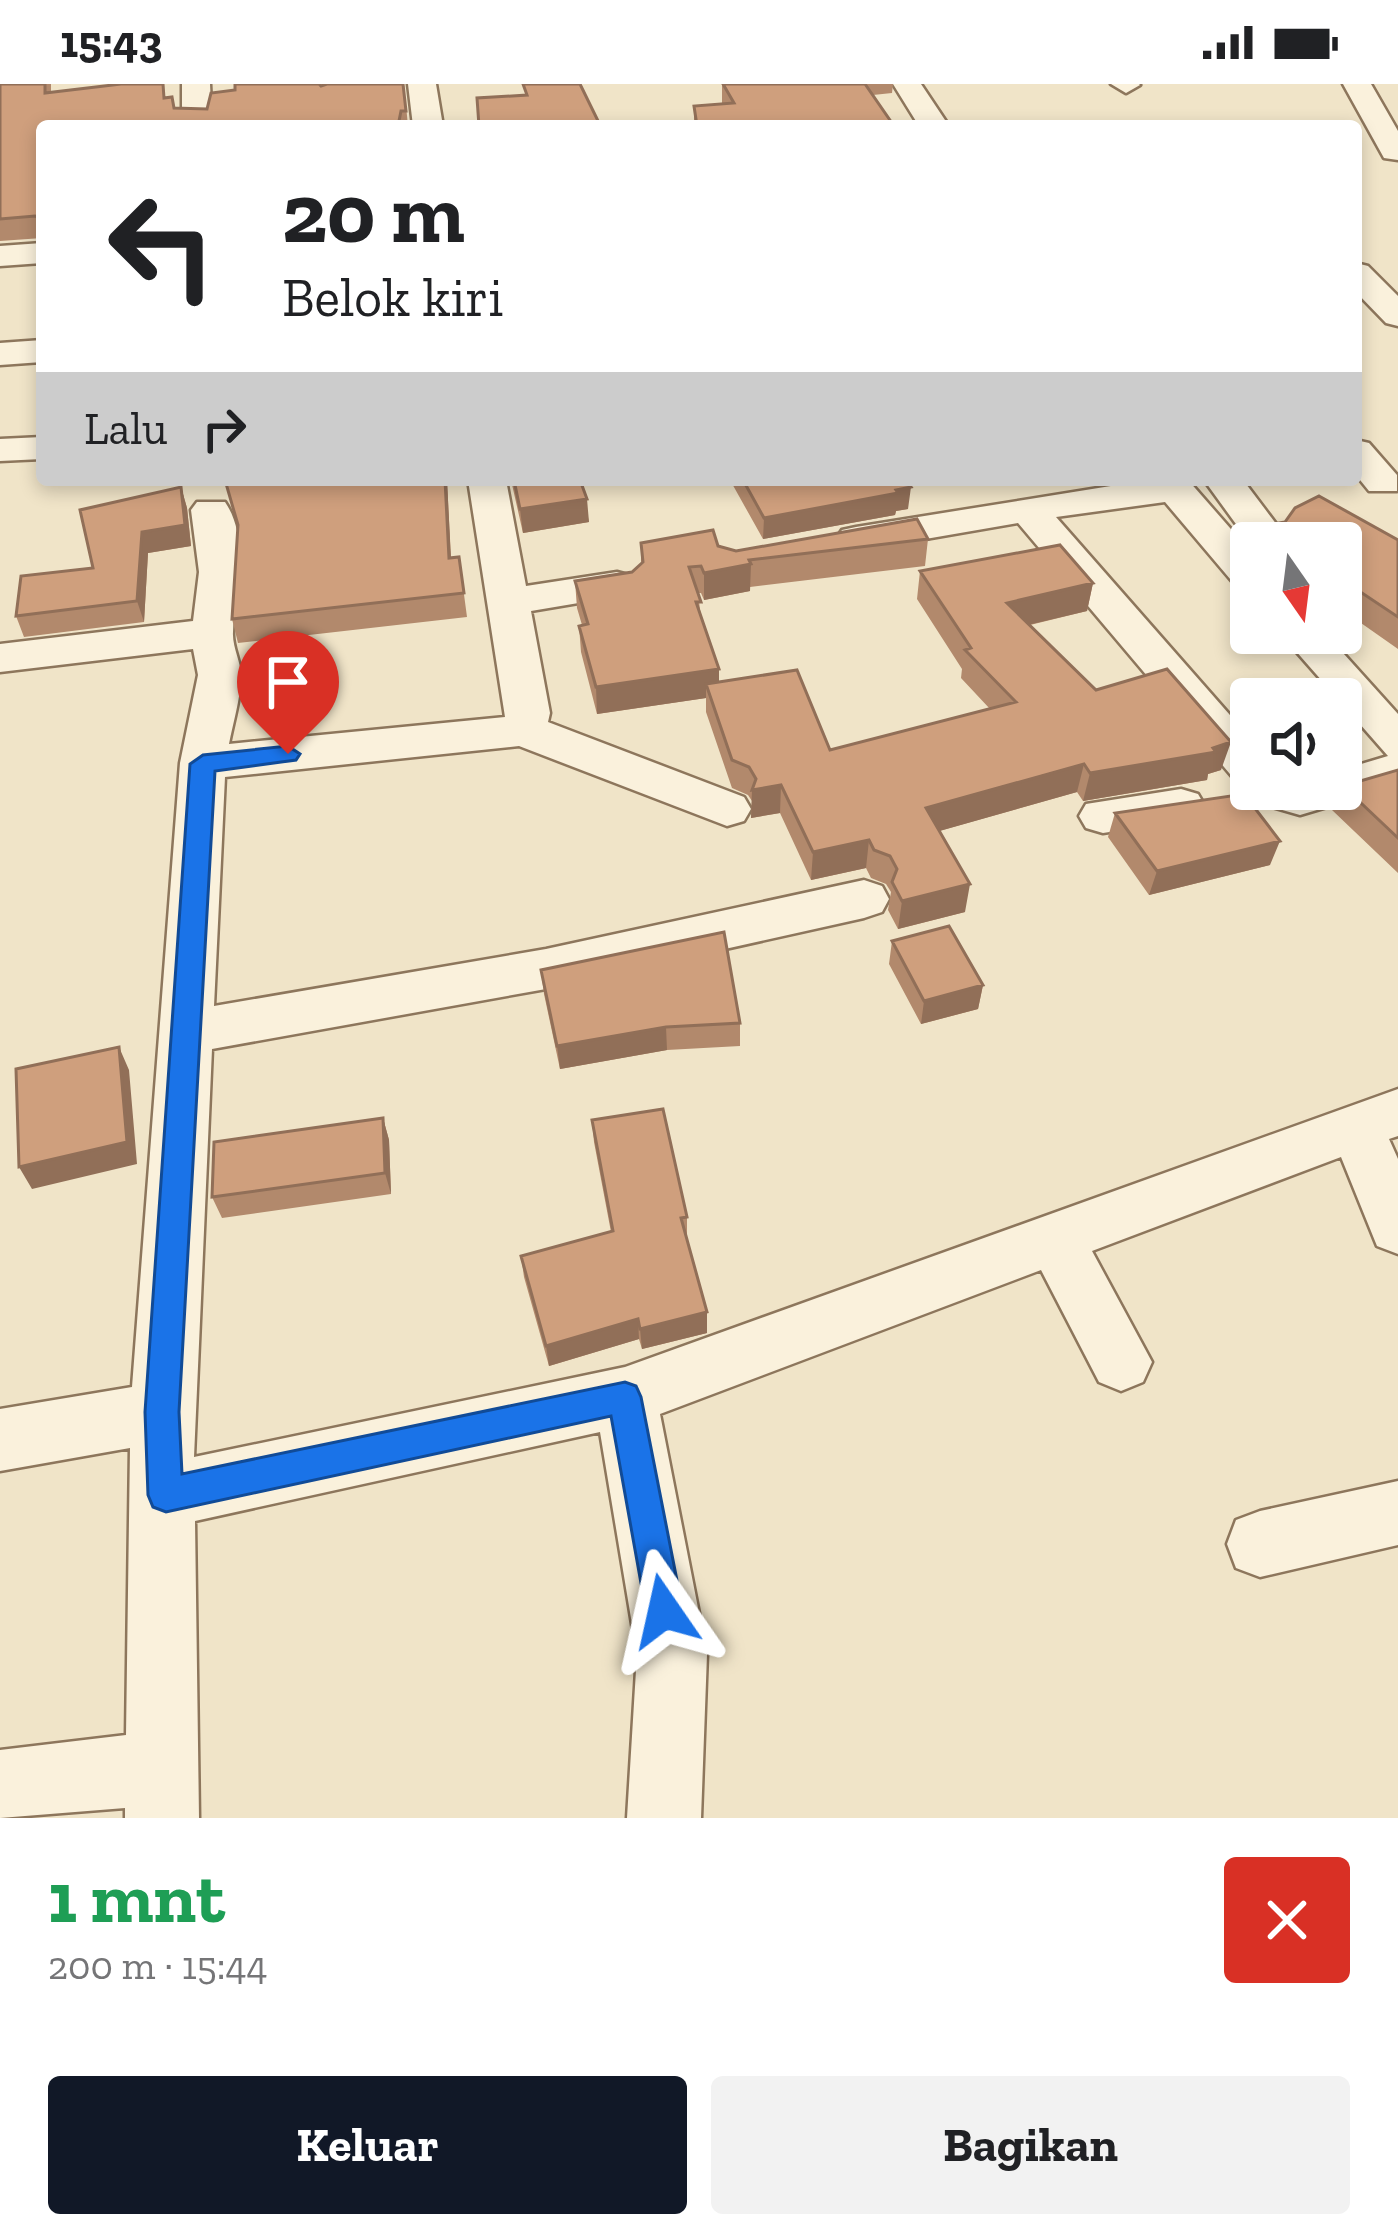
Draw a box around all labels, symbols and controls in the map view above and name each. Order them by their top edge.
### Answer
text: 15:43 [60,15,162,69]
text: 20 m [282,163,465,264]
icon: left [84,168,240,324]
text: Belok kiri [282,265,503,330]
icon: right [191,396,257,462]
text: Lalu [84,402,167,456]
north arrow [1230,522,1362,654]
map controls [1230,522,1362,810]
pin [237,631,339,754]
icon: arrive [255,649,321,715]
button: sound [1230,678,1362,810]
position arrow [601,1548,727,1674]
text: 1 mnt [48,1854,225,1940]
button: close [1224,1857,1350,1983]
text: 200 m · 15:44 [48,1942,268,1989]
button: Keluar [48,2076,687,2214]
button: Bagikan [711,2076,1350,2214]

